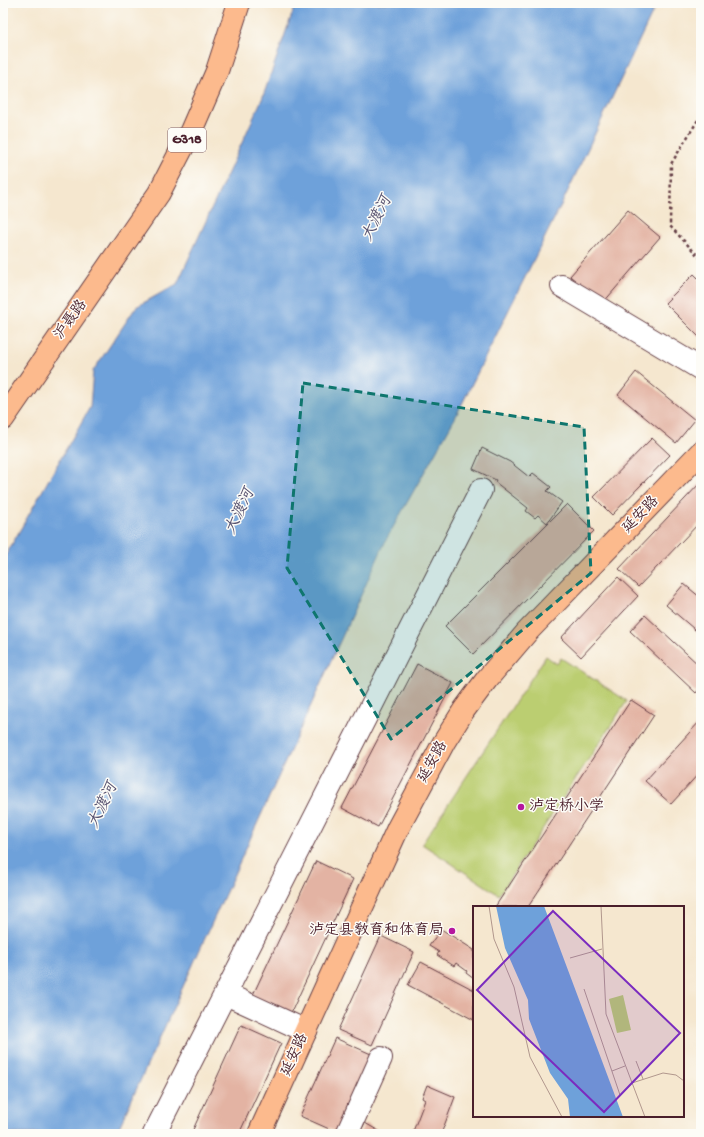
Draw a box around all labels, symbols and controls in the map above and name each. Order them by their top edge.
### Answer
road number: G318 [168,128,206,152]
water label: 大渡河 [357,190,398,245]
street label: 沪聂路 [50,297,92,343]
water label: 大渡河 [220,483,261,538]
street label: 延安路 [619,493,663,537]
street label: 延安路 [414,738,452,786]
water label: 大渡河 [83,777,124,832]
place label: 泸定桥小学 [529,797,604,816]
marker: 泸定桥小学 [516,802,526,812]
inset map [473,906,684,1117]
place label: 泸定县教育和体育局 [309,922,444,940]
marker: 泸定县教育和体育局 [447,926,457,936]
street label: 延安路 [278,1031,312,1079]

